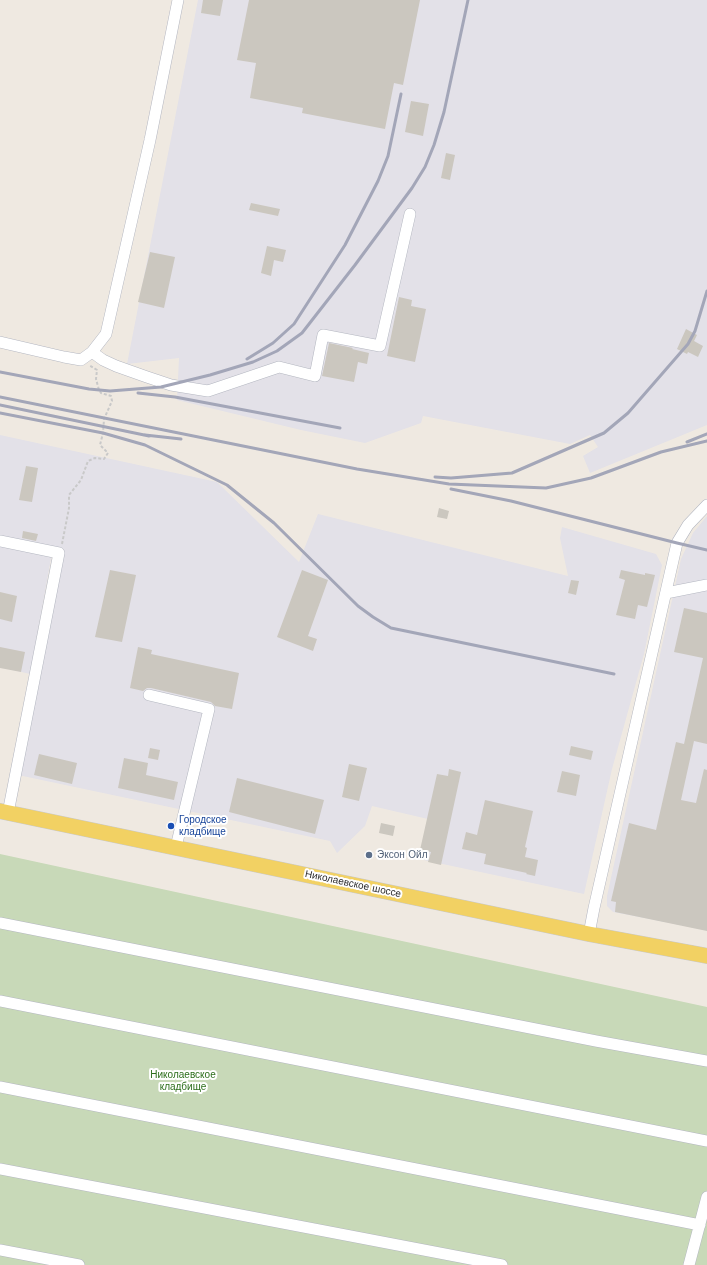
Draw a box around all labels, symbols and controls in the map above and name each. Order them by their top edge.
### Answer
place label: Городское кладбище [179,814,227,838]
marker: Городское кладбище [166,821,176,831]
place label: Эксон Ойл [377,849,427,861]
marker: Эксон Ойл [364,850,374,860]
street label: Николаевское шоссе [304,868,402,900]
park label: Николаевское кладбище [150,1069,216,1092]

